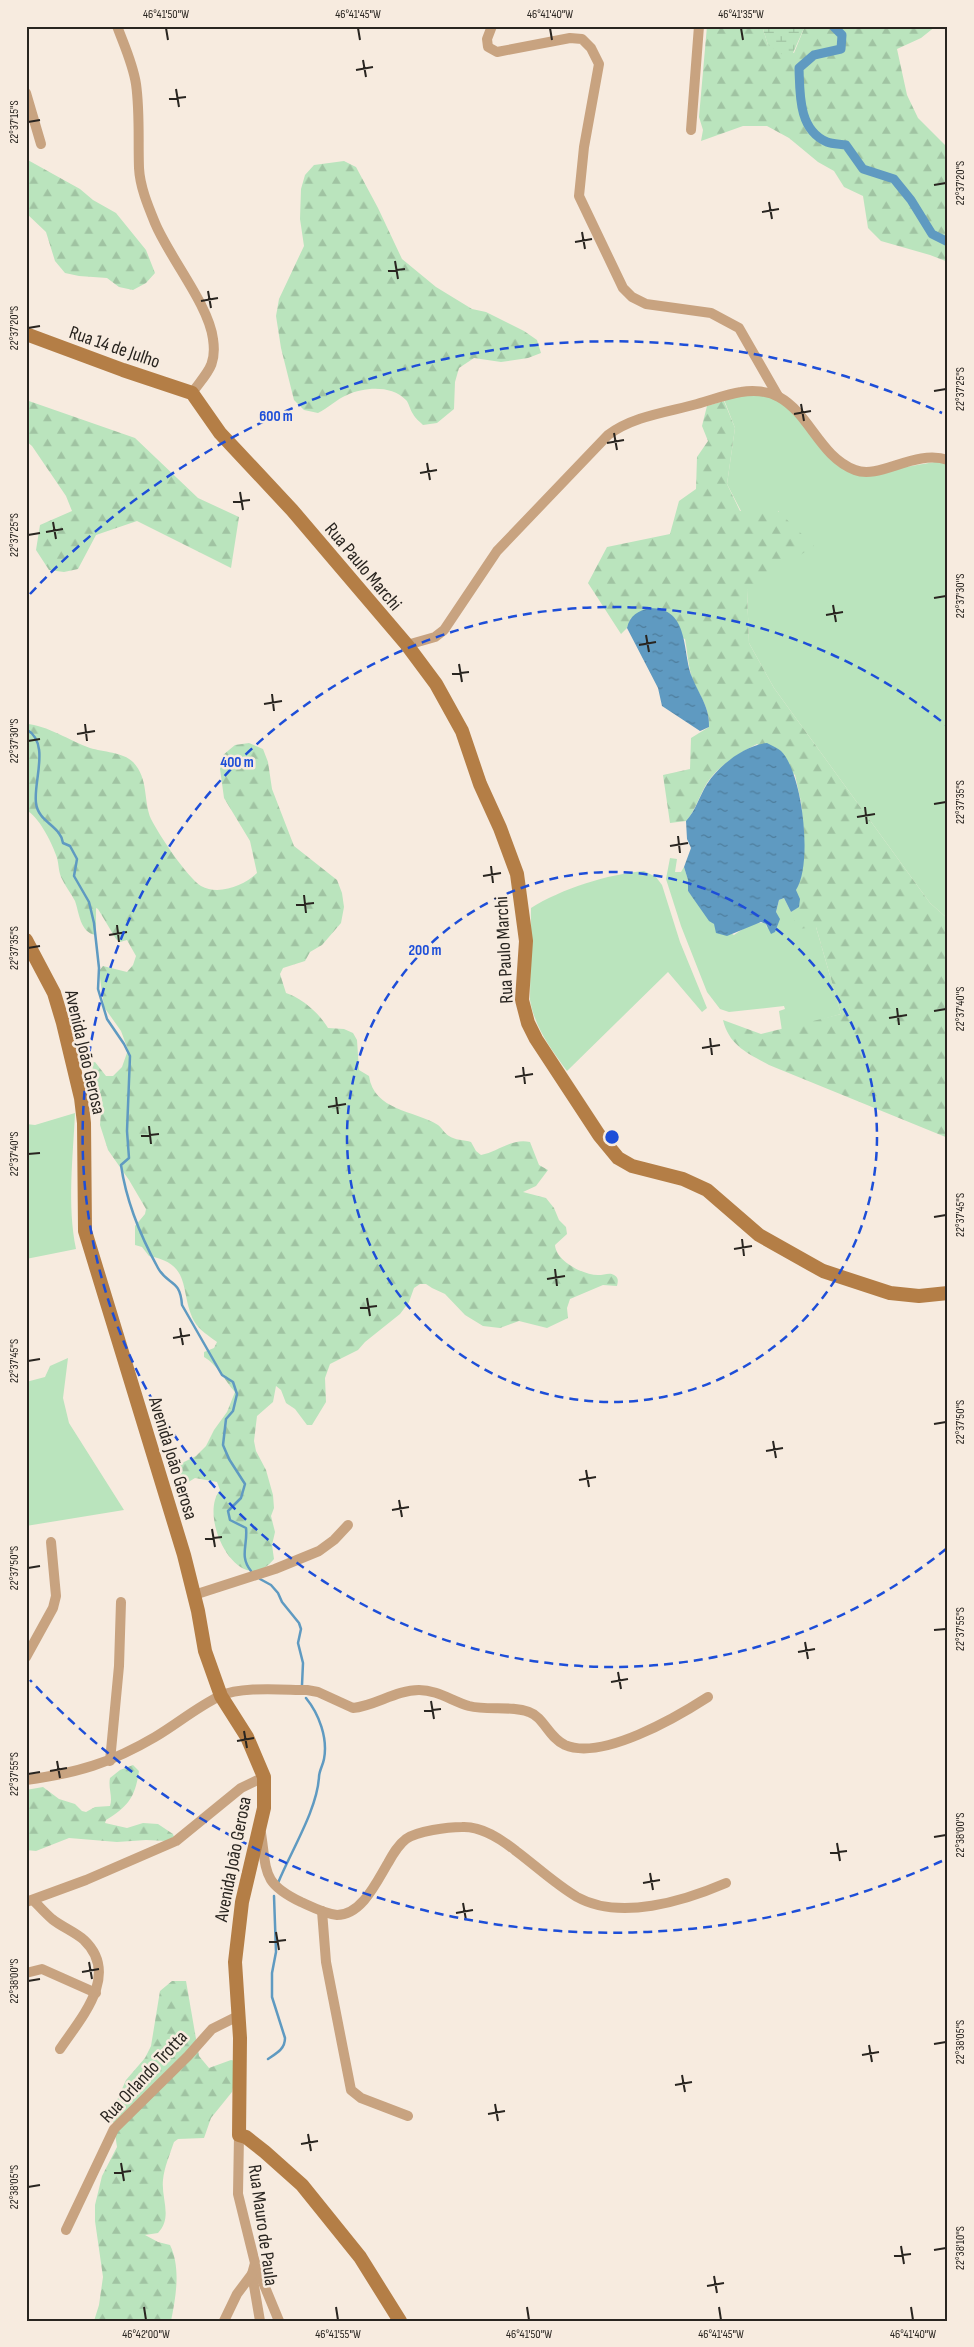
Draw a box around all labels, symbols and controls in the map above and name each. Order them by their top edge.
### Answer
text: 46°41'50"W [143,7,189,22]
text: 46°41'45"W [335,7,381,22]
text: 46°41'40"W [527,7,573,22]
text: 46°41'35"W [718,7,764,22]
text: 22°37'15"S [7,100,22,144]
text: 22°37'20"S [953,161,968,205]
text: 22°37'20"S [7,306,22,350]
street label: Rua 14 de Julho [66,321,163,374]
text: 22°37'25"S [953,367,968,411]
text: 600 m [259,407,293,426]
text: 22°37'25"S [7,513,22,557]
street label: Rua Paulo Marchi [319,518,406,616]
text: 22°37'30"S [953,574,968,618]
text: 22°37'30"S [7,719,22,763]
text: 400 m [220,753,254,772]
text: 22°37'35"S [953,780,968,824]
street label: Rua Paulo Marchi [490,896,519,1004]
text: 22°37'35"S [7,926,22,970]
text: 200 m [408,941,442,960]
street label: Avenida João Gerosa [59,987,110,1117]
text: 22°37'40"S [953,987,968,1031]
centre of rings [603,1128,621,1146]
text: 22°37'40"S [7,1132,22,1176]
text: 22°37'45"S [953,1193,968,1237]
text: 22°37'45"S [7,1339,22,1383]
street label: Avenida João Gerosa [143,1393,202,1522]
text: 22°37'50"S [953,1400,968,1444]
text: 22°37'50"S [7,1546,22,1590]
text: 22°37'55"S [953,1607,968,1651]
text: 22°37'55"S [7,1752,22,1796]
street label: Avenida João Gerosa [210,1795,257,1925]
text: 22°38'00"S [953,1813,968,1857]
text: 22°38'00"S [7,1959,22,2003]
text: 22°38'05"S [953,2020,968,2064]
street label: Rua Orlando Trotta [96,2026,193,2128]
street label: Rua Mauro de Paula [243,2163,282,2287]
text: 22°38'05"S [7,2165,22,2209]
text: 22°38'10"S [953,2226,968,2270]
text: 46°42'00"W [122,2327,170,2342]
text: 46°41'55"W [315,2327,361,2342]
text: 46°41'50"W [506,2327,552,2342]
text: 46°41'45"W [698,2327,744,2342]
text: 46°41'40"W [890,2327,936,2342]

